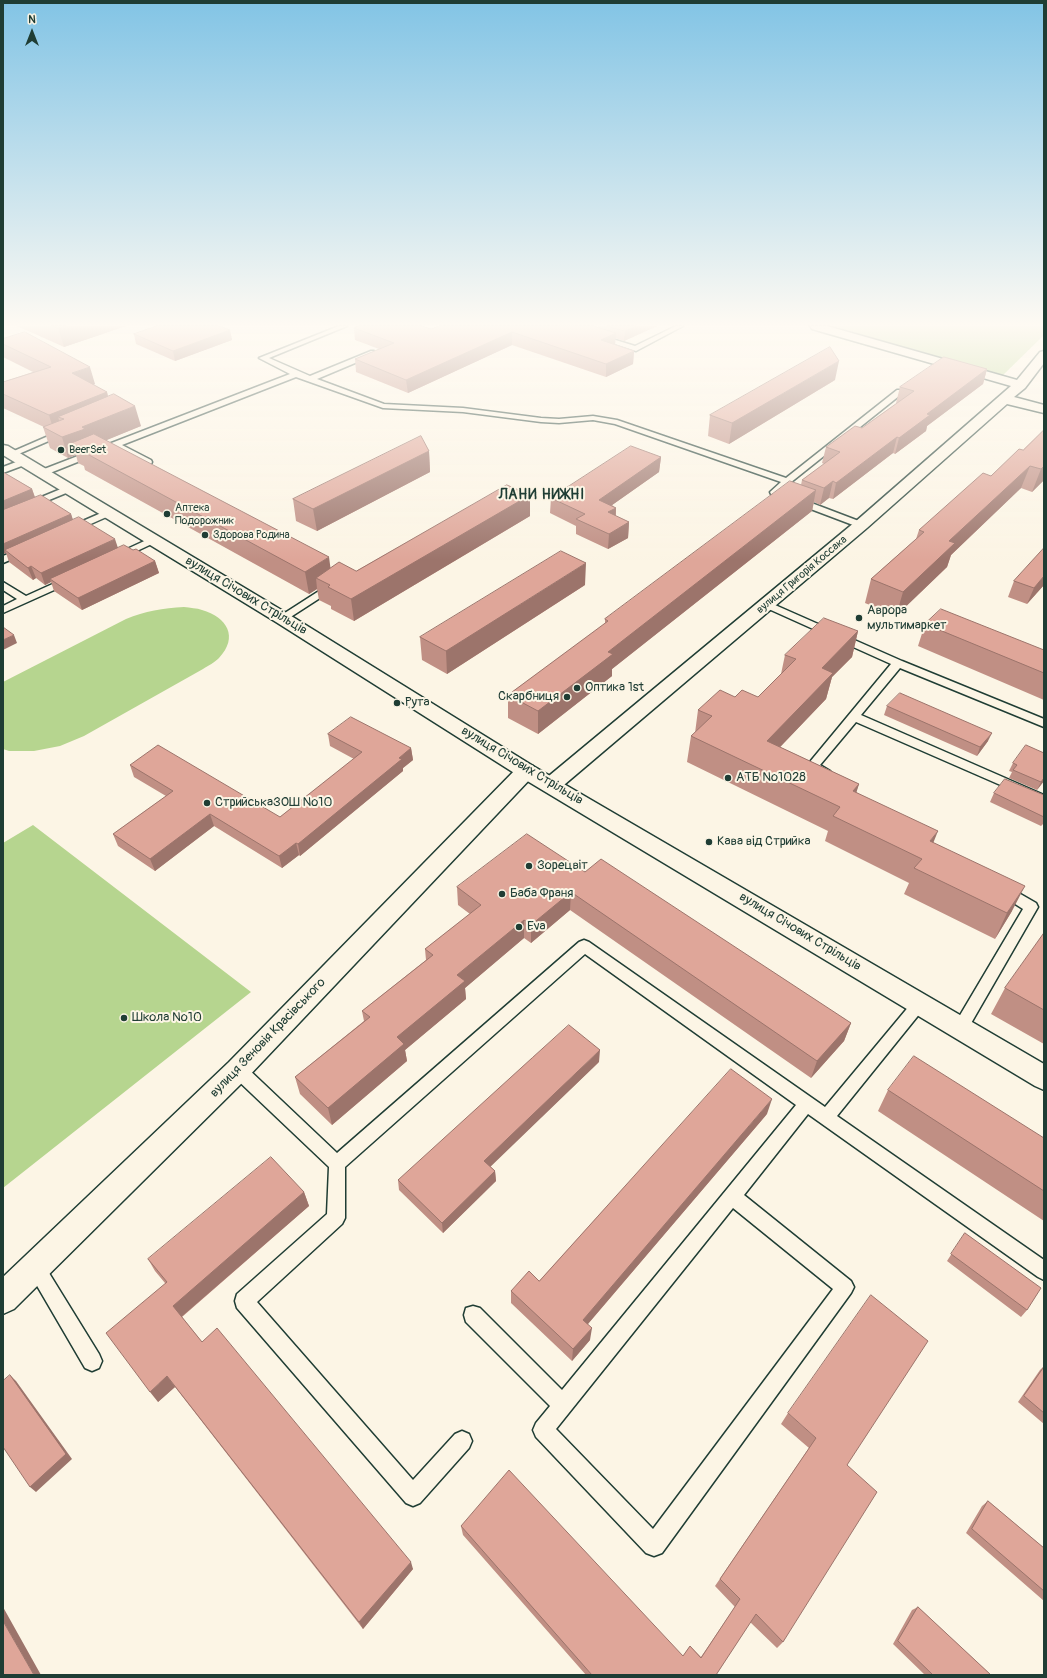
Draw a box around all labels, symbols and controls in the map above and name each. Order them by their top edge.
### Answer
north arrow [12,12,52,52]
text: N [28,13,36,26]
place label: BeerSet [69,443,106,457]
marker: BeerSet [56,445,66,455]
district label: ЛАНИ НИЖНІ [499,487,585,503]
place label: Аптека Подорожник [175,501,234,527]
marker: Аптека Подорожник [162,509,172,519]
place label: Здорова Родина [213,528,290,542]
marker: Здорова Родина [200,530,210,540]
street label: вулиця Григорія Коссака [754,533,850,617]
street label: вулиця Січових Стрільців [182,553,310,639]
place label: Аврора мультимаркет [867,603,947,634]
marker: Аврора мультимаркет [854,613,864,623]
place label: Оптика 1st [585,680,644,696]
marker: Оптика 1st [572,683,582,693]
place label: Скарбниця [498,689,559,705]
marker: Скарбниця [562,692,572,702]
place label: Рута [405,695,430,711]
marker: Рута [392,698,402,708]
street label: вулиця Січових Стрільців [458,723,586,809]
place label: АТБ №1028 [736,770,806,786]
marker: АТБ №1028 [723,773,733,783]
place label: СтрийськаЗОШ №10 [215,795,332,811]
marker: СтрийськаЗОШ №10 [202,798,212,808]
place label: Кава від Стрийка [717,834,811,850]
marker: Кава від Стрийка [704,837,714,847]
place label: Зорецвіт [537,858,588,874]
marker: Зорецвіт [524,861,534,871]
place label: Баба Франя [510,886,573,902]
marker: Баба Франя [497,889,507,899]
street label: вулиця Січових Стрільців [736,889,864,975]
place label: Eva [527,919,546,935]
marker: Eva [514,922,524,932]
street label: вулиця Зеновія Красівського [207,975,329,1101]
place label: Школа №10 [132,1010,202,1026]
marker: Школа №10 [119,1013,129,1023]

